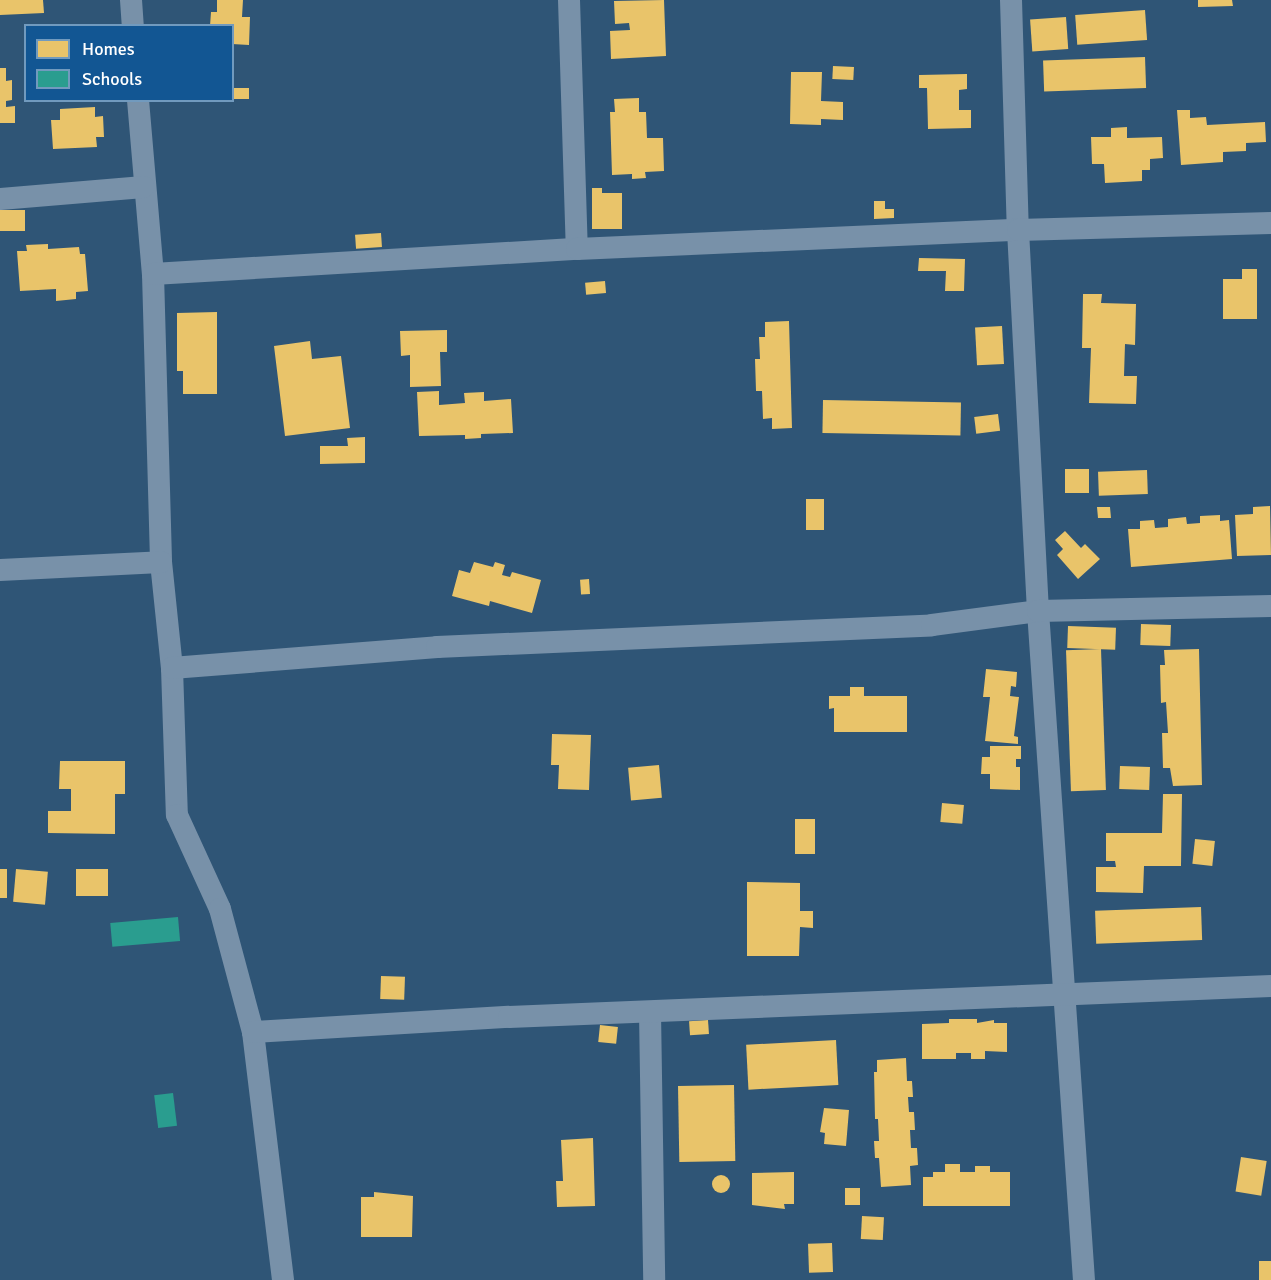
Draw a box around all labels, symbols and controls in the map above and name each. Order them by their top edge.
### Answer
legend [24,24,234,102]
text: Homes [82,38,135,60]
text: Schools [82,68,142,90]

